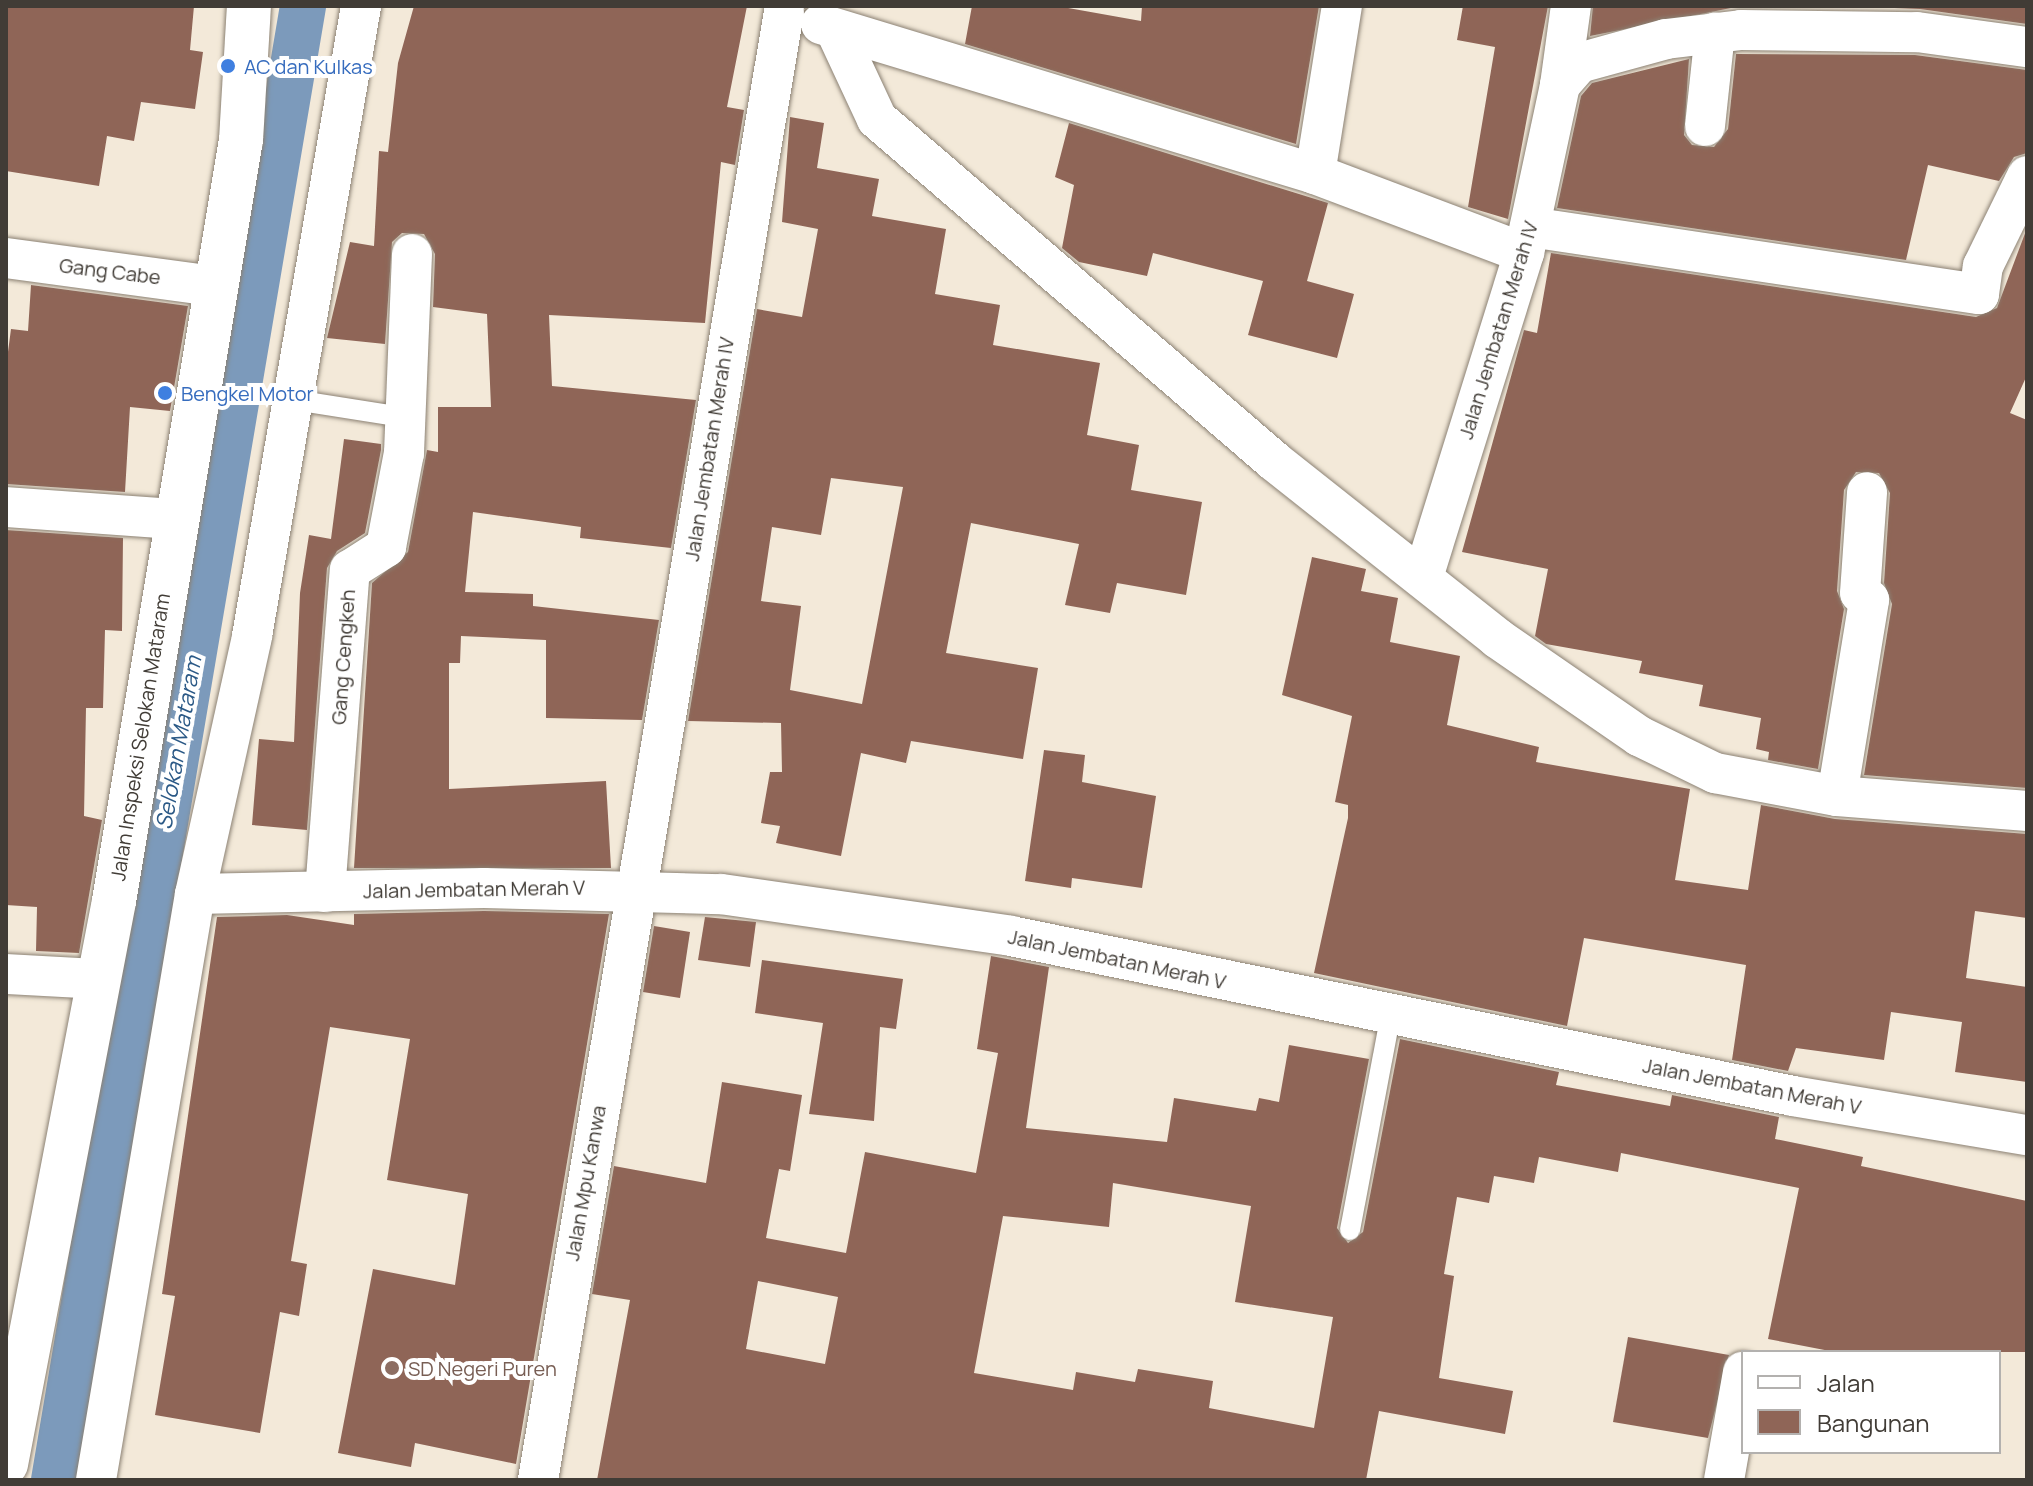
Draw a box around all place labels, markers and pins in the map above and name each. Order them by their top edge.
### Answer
place label: AC dan Kulkas [244,54,373,78]
marker: AC dan Kulkas [219,57,237,75]
place label: Bengkel Motor [181,381,314,405]
marker: Bengkel Motor [156,384,174,402]
place label: SD Negeri Puren [408,1356,557,1380]
marker: SD Negeri Puren [383,1359,401,1377]

